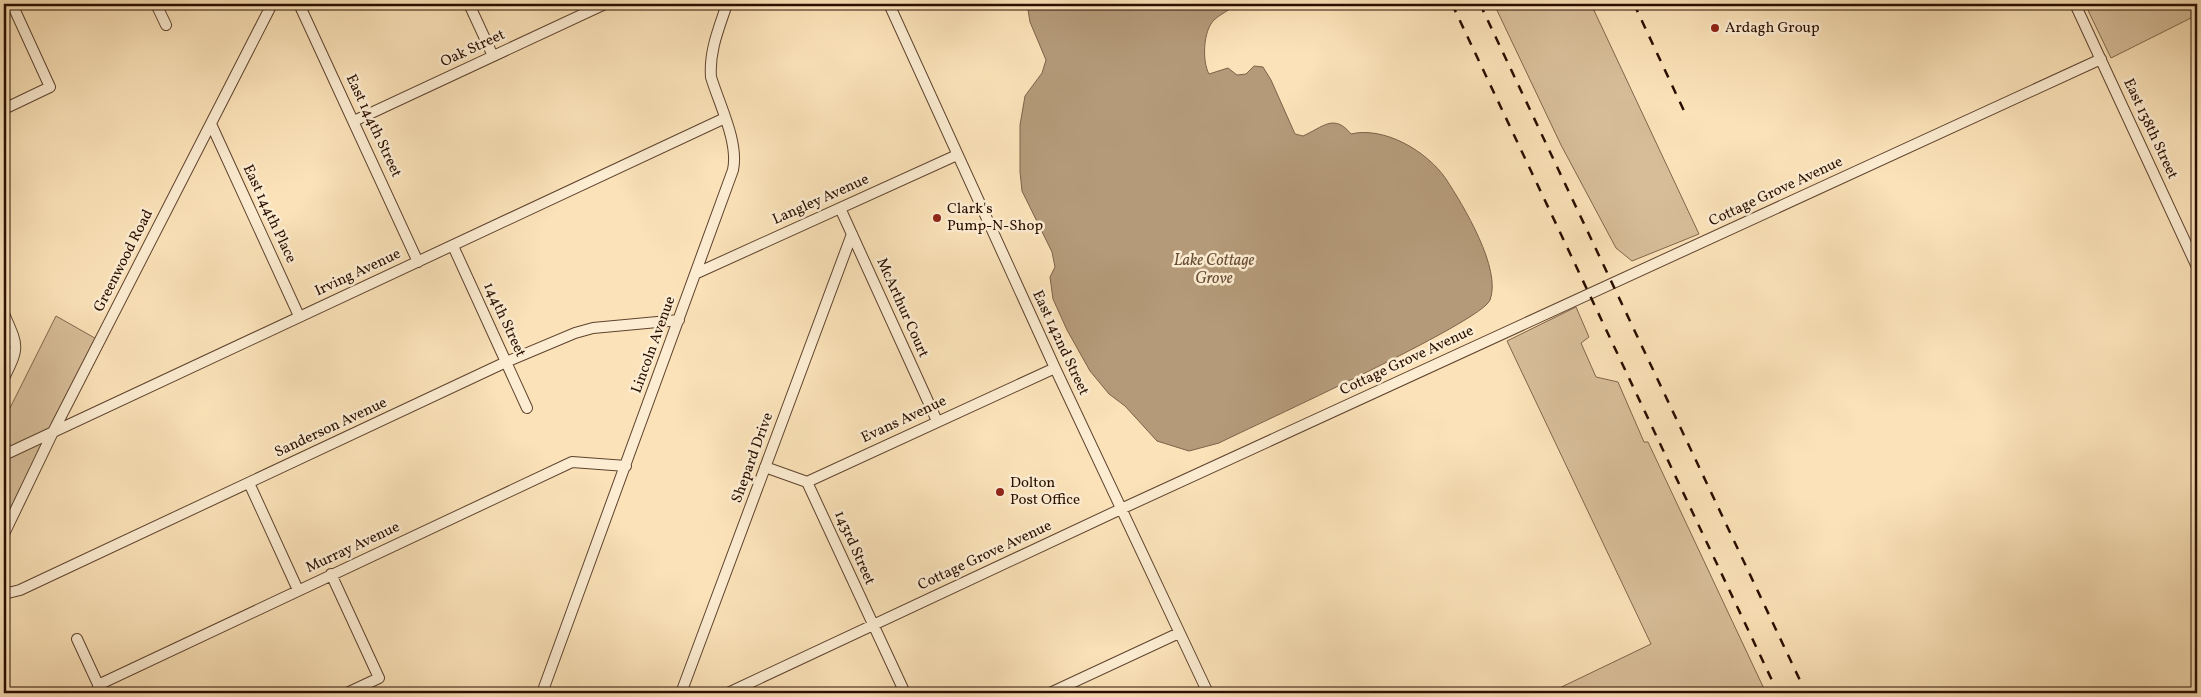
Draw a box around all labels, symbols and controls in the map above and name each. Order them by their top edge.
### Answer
place label: Ardagh Group [1725,18,1820,39]
marker: Ardagh Group [1709,22,1721,34]
street label: Oak Street [437,25,509,73]
street label: East 144th Street [340,71,406,181]
street label: East 138th Street [2117,75,2183,183]
street label: Cottage Grove Avenue [1706,152,1846,232]
street label: East 144th Place [237,161,301,267]
street label: Langley Avenue [769,169,873,231]
place label: Clark's Pump-N-Shop [947,199,1043,237]
street label: Greenwood Road [89,206,159,316]
marker: Clark's Pump-N-Shop [931,212,943,224]
street label: Irving Avenue [312,244,404,302]
water label: Lake Cottage Grove [1174,250,1254,290]
street label: McArthur Court [871,255,933,361]
street label: 144th Street [478,279,530,361]
street label: East 142nd Street [1026,287,1094,399]
street label: Lincoln Avenue [627,294,681,396]
street label: Cottage Grove Avenue [1337,321,1477,401]
street label: Evans Avenue [858,391,950,449]
street label: Sanderson Avenue [271,393,391,463]
street label: Shepard Drive [727,410,779,506]
place label: Dolton Post Office [1010,473,1080,511]
marker: Dolton Post Office [994,486,1006,498]
street label: 143rd Street [828,508,880,588]
street label: Cottage Grove Avenue [915,516,1055,596]
street label: Murray Avenue [303,517,403,579]

